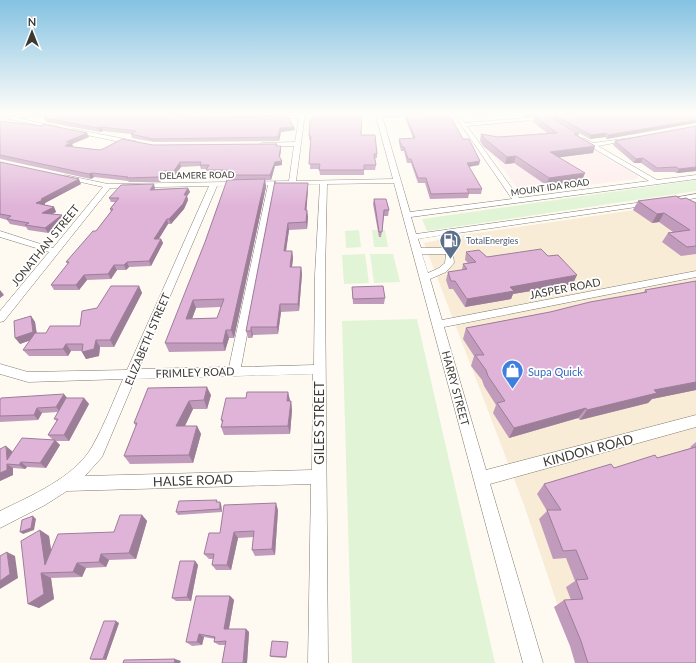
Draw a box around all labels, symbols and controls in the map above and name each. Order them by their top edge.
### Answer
north arrow [12,12,52,52]
text: N [28,15,36,28]
street label: DELAMERE ROAD [159,169,235,181]
street label: MOUNT IDA ROAD [510,176,590,198]
street label: JONATHAN STREET [8,201,82,288]
fuel station icon: TotalEnergies [437,227,463,260]
place label: TotalEnergies [466,235,519,246]
street label: JASPER ROAD [528,275,602,301]
street label: ELIZABETH STREET [122,290,172,387]
street label: HARRY STREET [440,349,472,427]
shop icon: Supa Quick [500,358,526,391]
street label: FRIMLEY ROAD [155,364,235,380]
place label: Supa Quick [528,365,583,378]
street label: GILES STREET [311,381,327,465]
street label: KINDON ROAD [541,430,635,470]
street label: HALSE ROAD [153,471,233,489]

